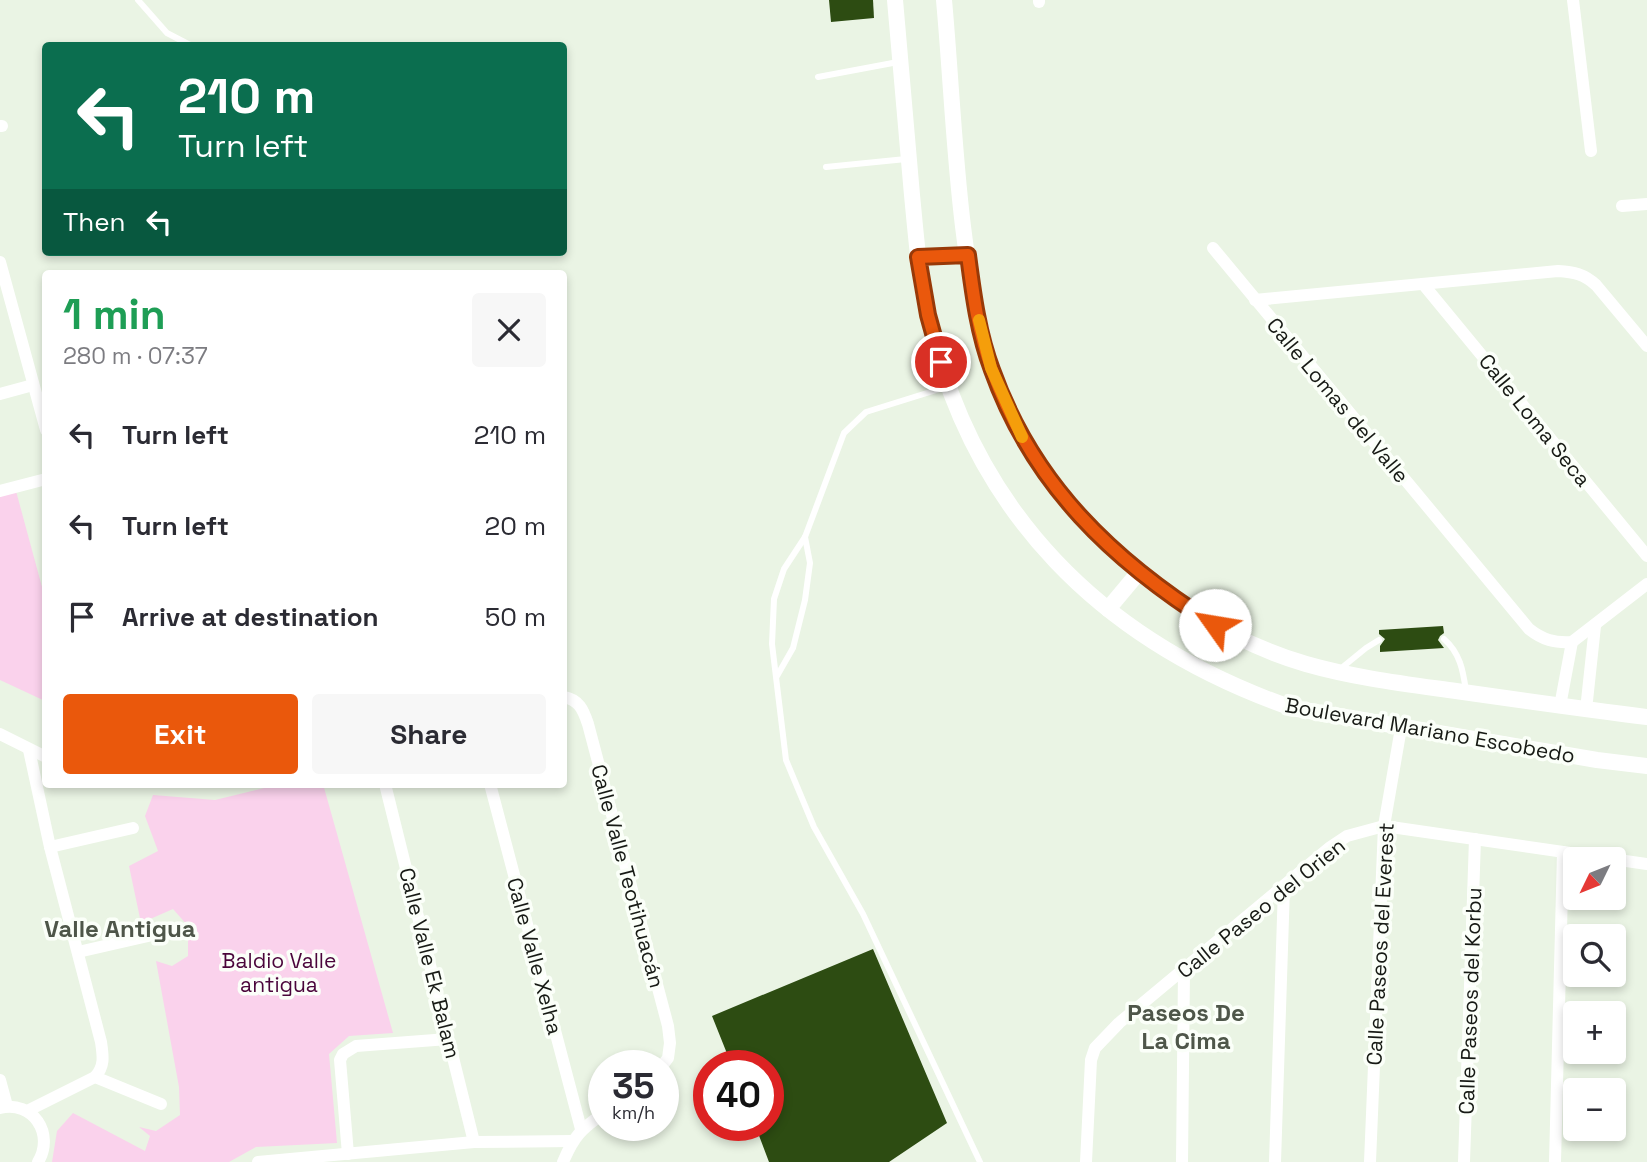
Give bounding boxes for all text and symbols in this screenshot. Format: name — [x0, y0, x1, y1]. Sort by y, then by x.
text: 210 m — [178, 65, 315, 127]
icon: left — [63, 70, 154, 161]
text: Turn left — [178, 126, 308, 166]
icon: left — [140, 203, 178, 241]
text: Then — [63, 205, 126, 239]
text: 1 min — [63, 288, 166, 341]
button: close — [472, 293, 546, 367]
street label: Calle Lomas del Valle — [1261, 312, 1415, 488]
pin — [911, 332, 971, 392]
text: 280 m · 07:37 — [63, 341, 208, 371]
icon: arrive — [922, 343, 960, 381]
street label: Calle Loma Seca — [1473, 348, 1597, 492]
icon: left — [63, 416, 101, 454]
text: Turn left — [122, 418, 229, 452]
text: 210 m — [474, 418, 546, 452]
icon: left — [63, 507, 101, 545]
text: Turn left — [122, 509, 229, 543]
text: 20 m — [485, 509, 546, 543]
position arrow — [1178, 588, 1252, 662]
icon: arrive — [63, 598, 101, 636]
text: Arrive at destination — [122, 600, 379, 634]
text: 50 m — [485, 600, 546, 634]
street label: Boulevard Mariano Escobedo — [1283, 691, 1577, 769]
button: Exit — [63, 694, 298, 774]
button: Share — [312, 694, 546, 774]
street label: Calle Valle Teotihuacán — [585, 761, 671, 991]
street label: Calle Paseos del Everest — [1360, 822, 1400, 1066]
street label: Calle Paseo del Orien — [1171, 832, 1351, 984]
north arrow — [1563, 847, 1626, 910]
map controls — [1563, 847, 1626, 1141]
street label: Calle Valle Ek Balam — [393, 865, 467, 1061]
street label: Calle Valle Xelha — [501, 875, 569, 1037]
street label: Calle Paseos del Korbu — [1453, 887, 1487, 1115]
district label: Valle Antigua — [44, 913, 196, 944]
button: search — [1563, 924, 1626, 987]
park label: Baldio Valle antigua — [222, 947, 336, 998]
district label: Paseos De La Cima — [1127, 997, 1245, 1056]
button: + — [1563, 1001, 1626, 1064]
speed limit sign: 40 — [693, 1050, 784, 1141]
text: 35 — [612, 1064, 655, 1108]
button: − — [1563, 1078, 1626, 1141]
text: km/h — [612, 1101, 655, 1124]

